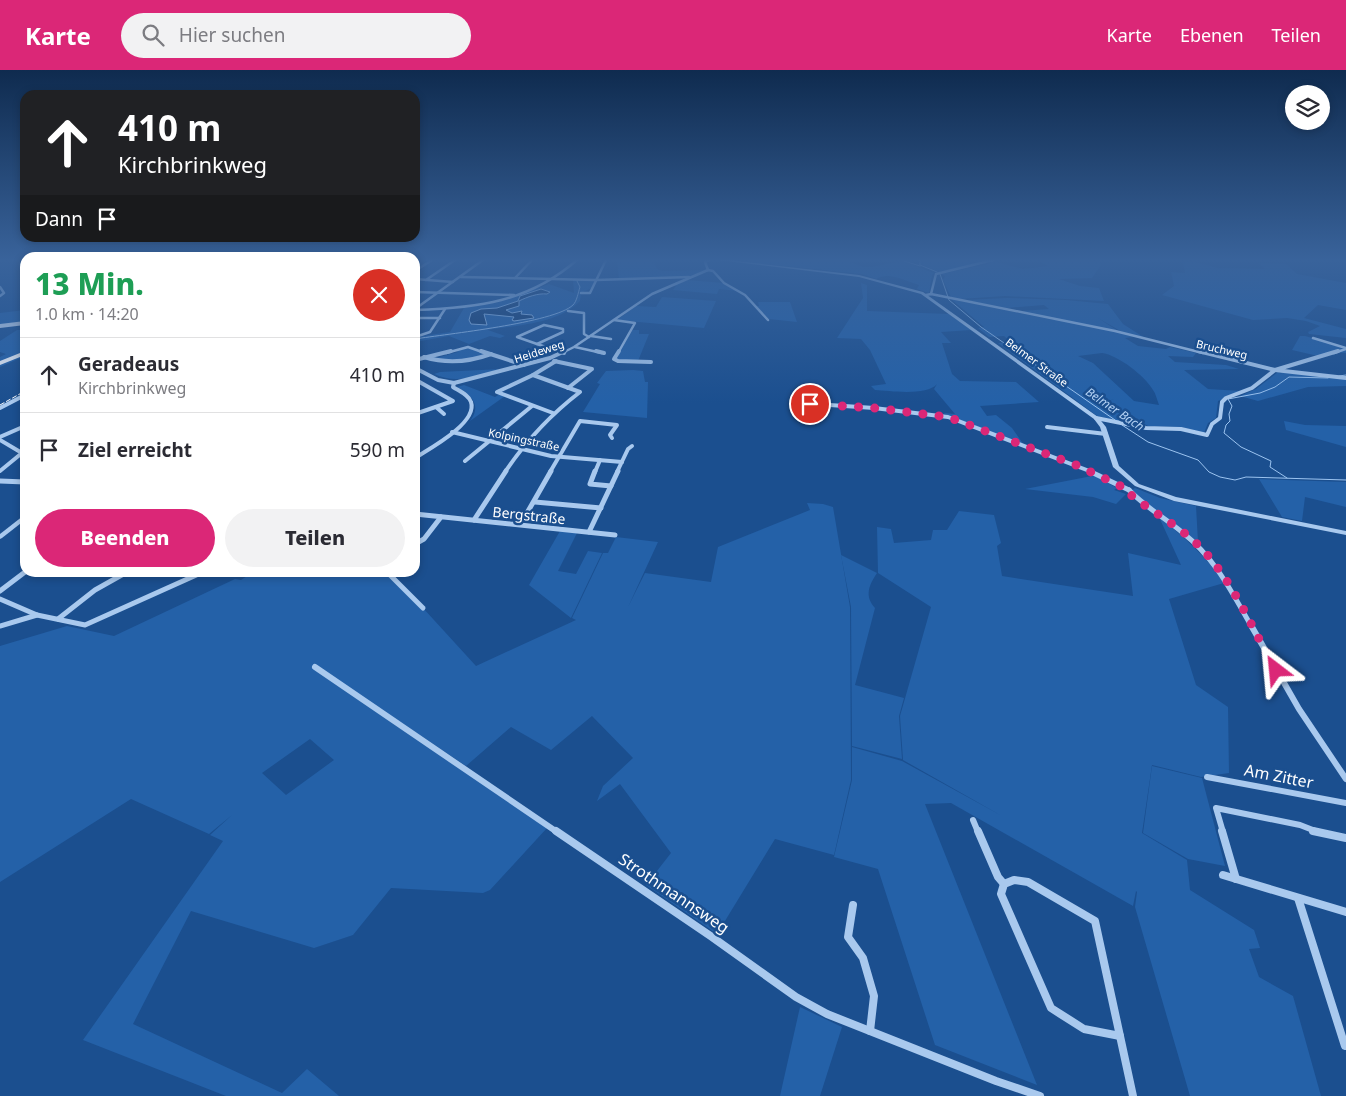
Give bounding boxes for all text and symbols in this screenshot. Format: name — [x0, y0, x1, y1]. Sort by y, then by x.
search box — [121, 13, 471, 58]
text: Karte — [25, 19, 91, 52]
icon: search — [139, 21, 167, 49]
text: Hier suchen — [179, 22, 285, 48]
text: Karte — [1107, 23, 1152, 47]
text: Ebenen — [1180, 23, 1244, 47]
text: Teilen — [1272, 23, 1321, 47]
map controls — [1285, 85, 1330, 130]
button: layers — [1285, 85, 1330, 130]
text: 410 m — [118, 104, 221, 151]
icon: ahead — [35, 110, 100, 175]
text: Kirchbrinkweg — [118, 149, 267, 179]
icon: arrive — [93, 205, 121, 233]
text: Dann — [35, 206, 83, 232]
text: 13 Min. — [35, 263, 144, 304]
button: close — [353, 269, 405, 321]
text: 1.0 km · 14:20 — [35, 303, 139, 325]
street label: Belmer Straße — [1003, 334, 1071, 390]
street label: Heideweg — [512, 336, 566, 366]
street label: Bruchweg — [1195, 336, 1249, 362]
text: Geradeaus — [78, 351, 179, 377]
icon: ahead — [35, 361, 63, 389]
text: 410 m — [350, 362, 405, 388]
text: Kirchbrinkweg — [78, 377, 186, 399]
pin — [789, 383, 831, 425]
water label: Belmer Bach — [1082, 383, 1148, 435]
icon: arrive — [796, 390, 824, 418]
street label: Kolpingstraße — [487, 424, 561, 454]
icon: arrive — [35, 436, 63, 464]
text: Ziel erreicht — [78, 437, 192, 463]
text: 590 m — [350, 437, 405, 463]
street label: Bergstraße — [492, 502, 566, 528]
button: Beenden — [35, 509, 215, 567]
button: Teilen — [225, 509, 405, 567]
position arrow — [1249, 643, 1301, 695]
street label: Am Zitter — [1243, 759, 1316, 794]
street label: Strothmannsweg — [614, 848, 734, 938]

